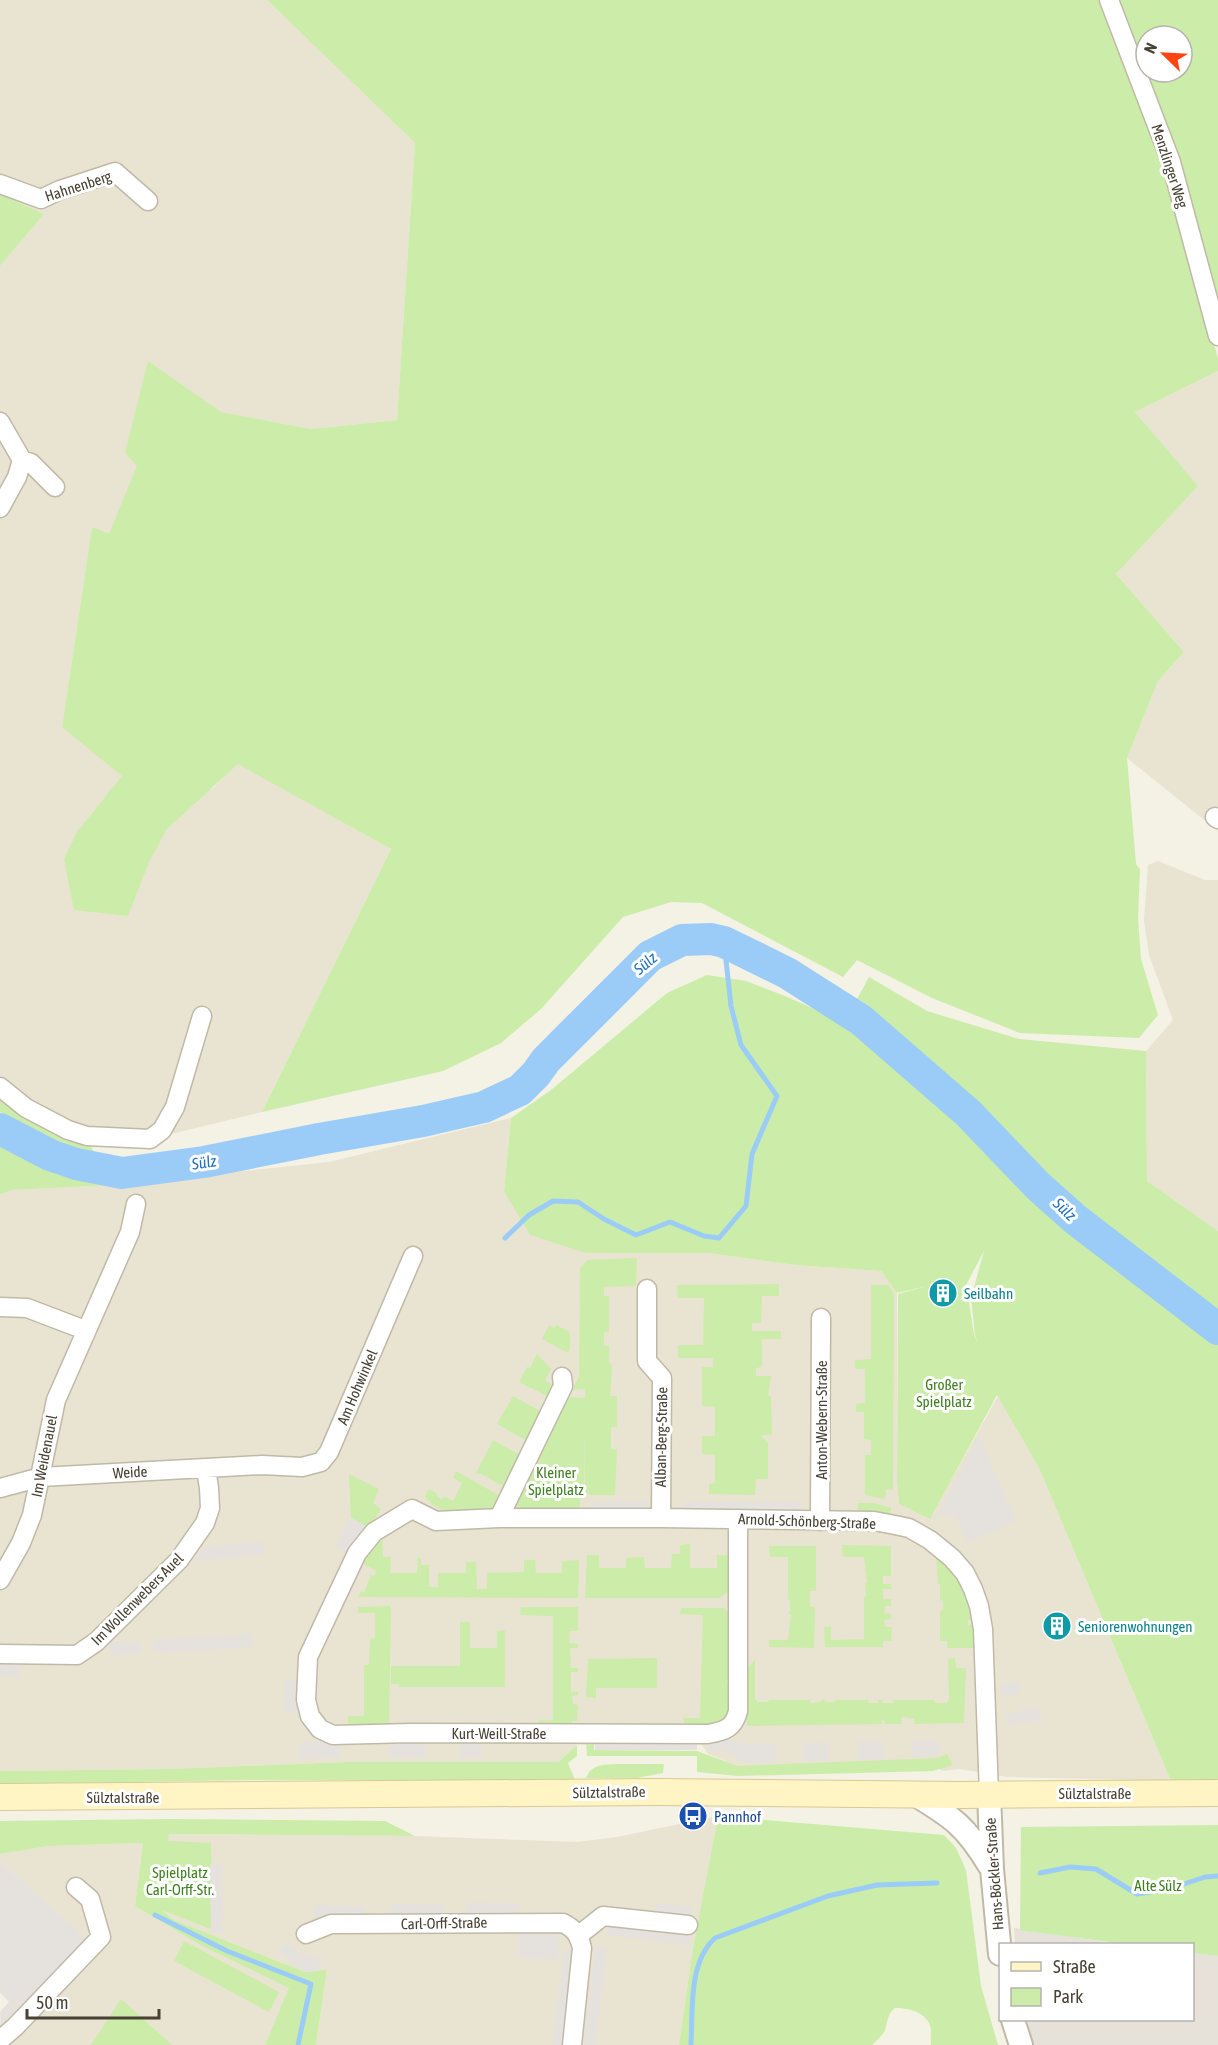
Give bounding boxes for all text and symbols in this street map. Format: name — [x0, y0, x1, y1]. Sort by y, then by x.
north arrow — [1134, 24, 1194, 84]
text: N — [1140, 40, 1160, 56]
street label: Menzlinger Weg — [1148, 122, 1192, 211]
street label: Hahnenberg — [43, 167, 114, 205]
water label: Sülz — [629, 948, 660, 978]
water label: Sülz — [190, 1151, 218, 1173]
water label: Sülz — [1049, 1193, 1080, 1224]
building icon: Seilbahn — [927, 1277, 959, 1309]
place label: Seilbahn — [964, 1285, 1013, 1302]
street label: Am Hohwinkel — [334, 1347, 380, 1427]
street label: Anton-Webern-Straße — [813, 1360, 830, 1480]
park label: Großer Spielplatz — [916, 1376, 972, 1410]
street label: Alban-Berg-Straße — [652, 1387, 670, 1487]
street label: Im Weidenauel — [28, 1413, 60, 1499]
street label: Weide — [112, 1463, 148, 1481]
park label: Kleiner Spielplatz — [528, 1464, 584, 1498]
street label: Arnold-Schönberg-Straße — [738, 1510, 876, 1532]
street label: Im Wollenwebers Auel — [88, 1550, 186, 1648]
building icon: Seniorenwohnungen — [1041, 1610, 1073, 1642]
place label: Seniorenwohnungen — [1078, 1618, 1193, 1635]
street label: Kurt-Weill-Straße — [452, 1725, 547, 1742]
street label: Sülztalstraße — [572, 1783, 646, 1801]
street label: Sülztalstraße — [1059, 1785, 1132, 1802]
street label: Sülztalstraße — [87, 1789, 160, 1806]
bus stop icon: Pannhof — [677, 1800, 709, 1832]
place label: Pannhof — [714, 1808, 761, 1825]
street label: Hans-Böckler-Straße — [982, 1817, 1006, 1931]
park label: Spielplatz Carl-Orff-Str. — [146, 1864, 214, 1898]
park label: Alte Sülz — [1134, 1877, 1182, 1894]
street label: Carl-Orff-Straße — [401, 1914, 488, 1932]
legend — [999, 1943, 1194, 2021]
text: Straße — [1053, 1956, 1096, 1977]
scale bar — [27, 1982, 159, 2020]
text: Park — [1053, 1986, 1083, 2007]
text: 50 m — [36, 1992, 68, 2013]

